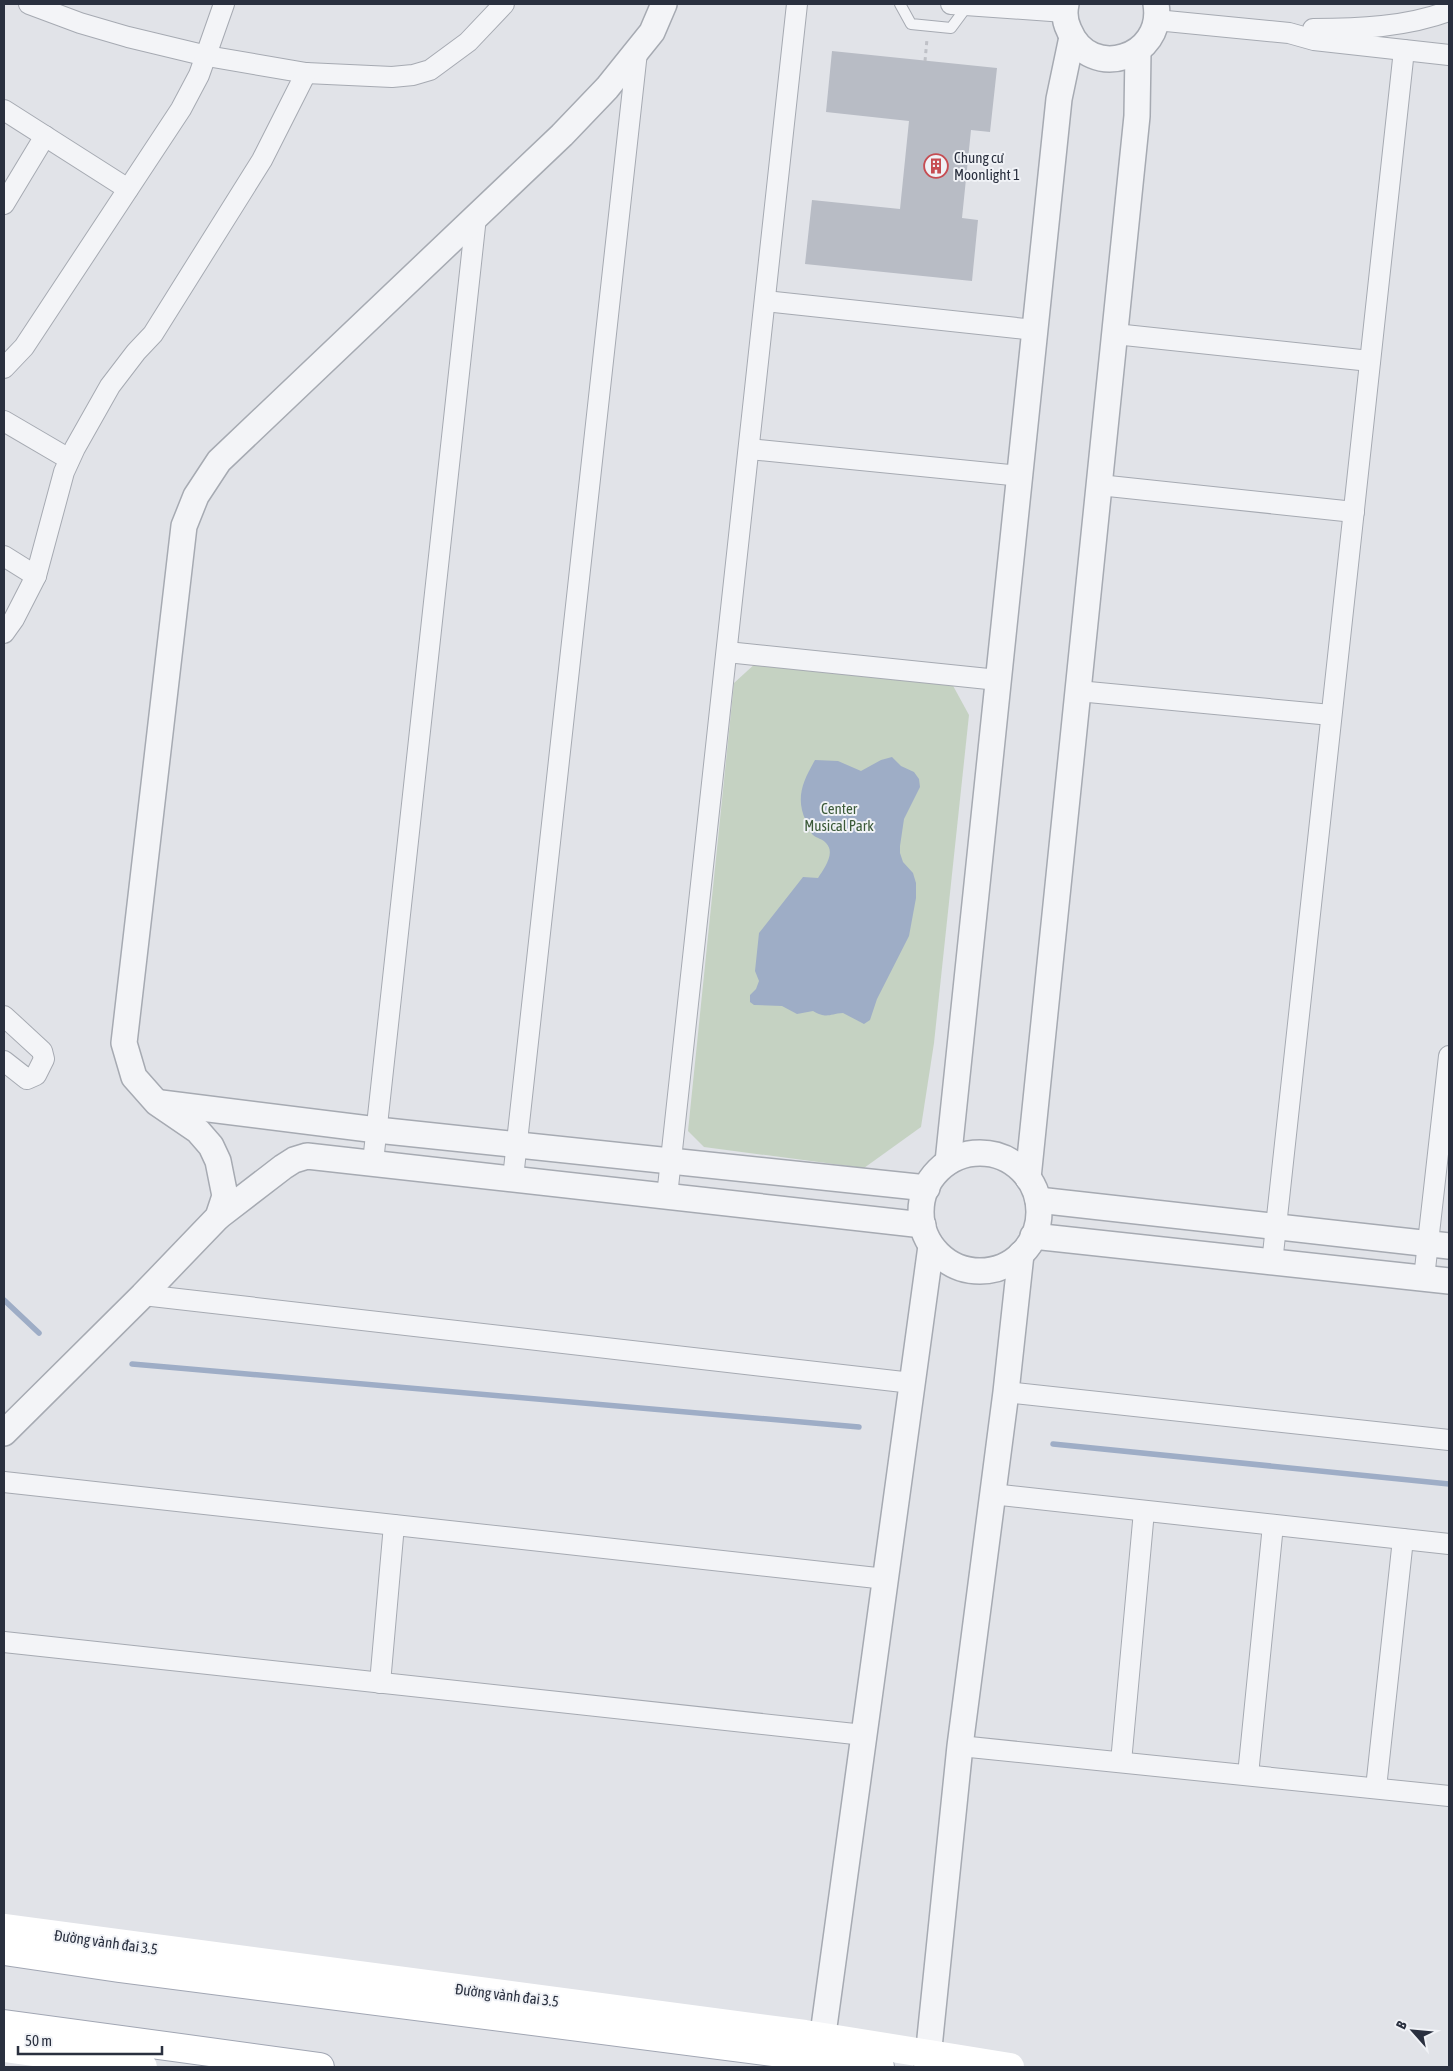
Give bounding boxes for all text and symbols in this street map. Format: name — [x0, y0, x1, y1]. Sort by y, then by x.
place label: Chung cư Moonlight 1 — [954, 149, 1020, 183]
building icon: Chung cư Moonlight 1 — [923, 153, 949, 179]
park label: Center Musical Park — [804, 800, 874, 834]
street label: Đường vành đai 3.5 — [53, 1926, 159, 1958]
street label: Đường vành đai 3.5 — [454, 1980, 560, 2010]
north arrow — [1388, 2006, 1438, 2056]
text: B — [1393, 2018, 1410, 2032]
scale bar — [18, 2024, 161, 2056]
text: 50 m — [25, 2032, 52, 2049]

